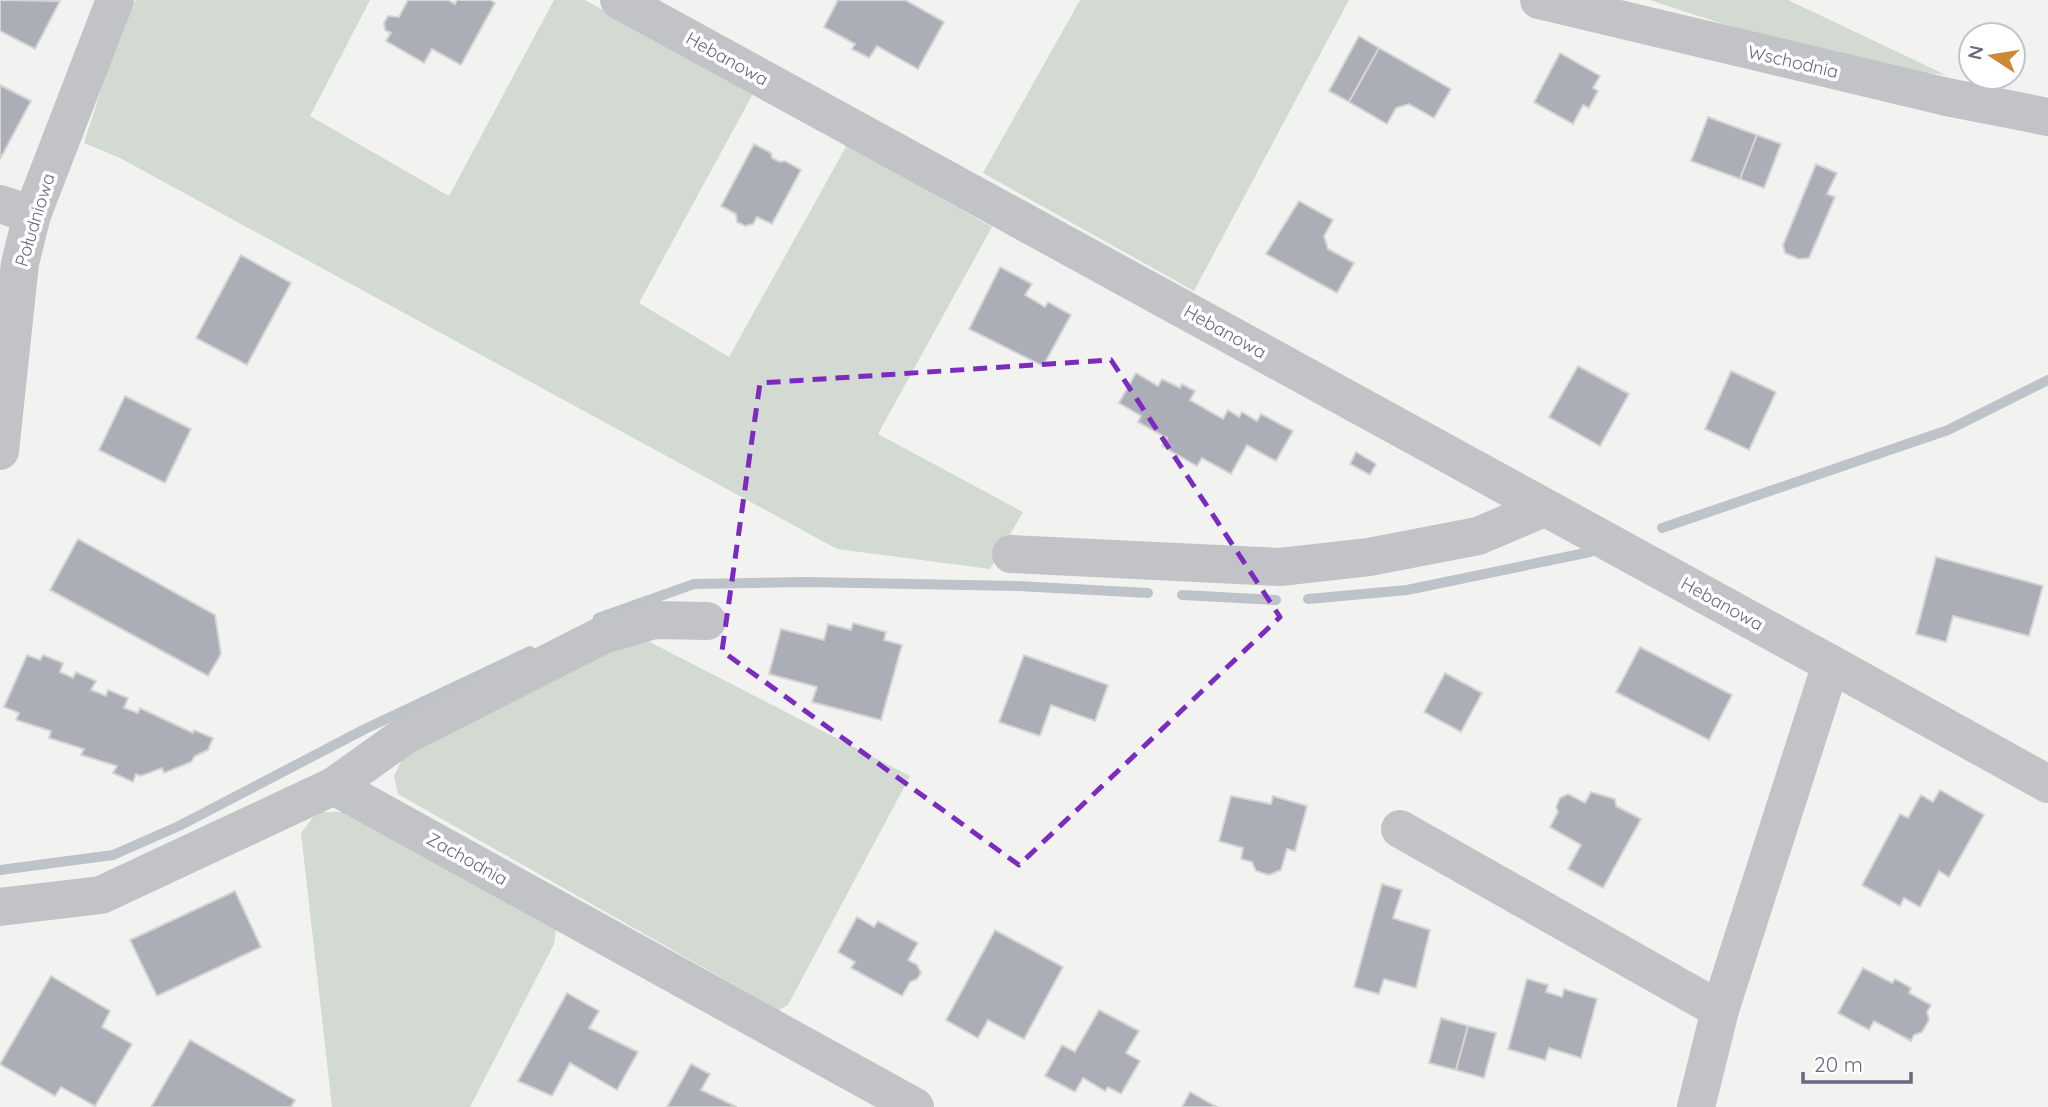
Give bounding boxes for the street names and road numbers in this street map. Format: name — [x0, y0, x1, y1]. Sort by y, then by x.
street label: Hebanowa — [682, 27, 773, 91]
street label: Wschodnia — [1746, 40, 1841, 83]
street label: Południowa — [9, 170, 60, 269]
street label: Hebanowa — [1180, 300, 1271, 364]
street label: Hebanowa — [1677, 572, 1768, 636]
street label: Zachodnia — [423, 827, 512, 890]

